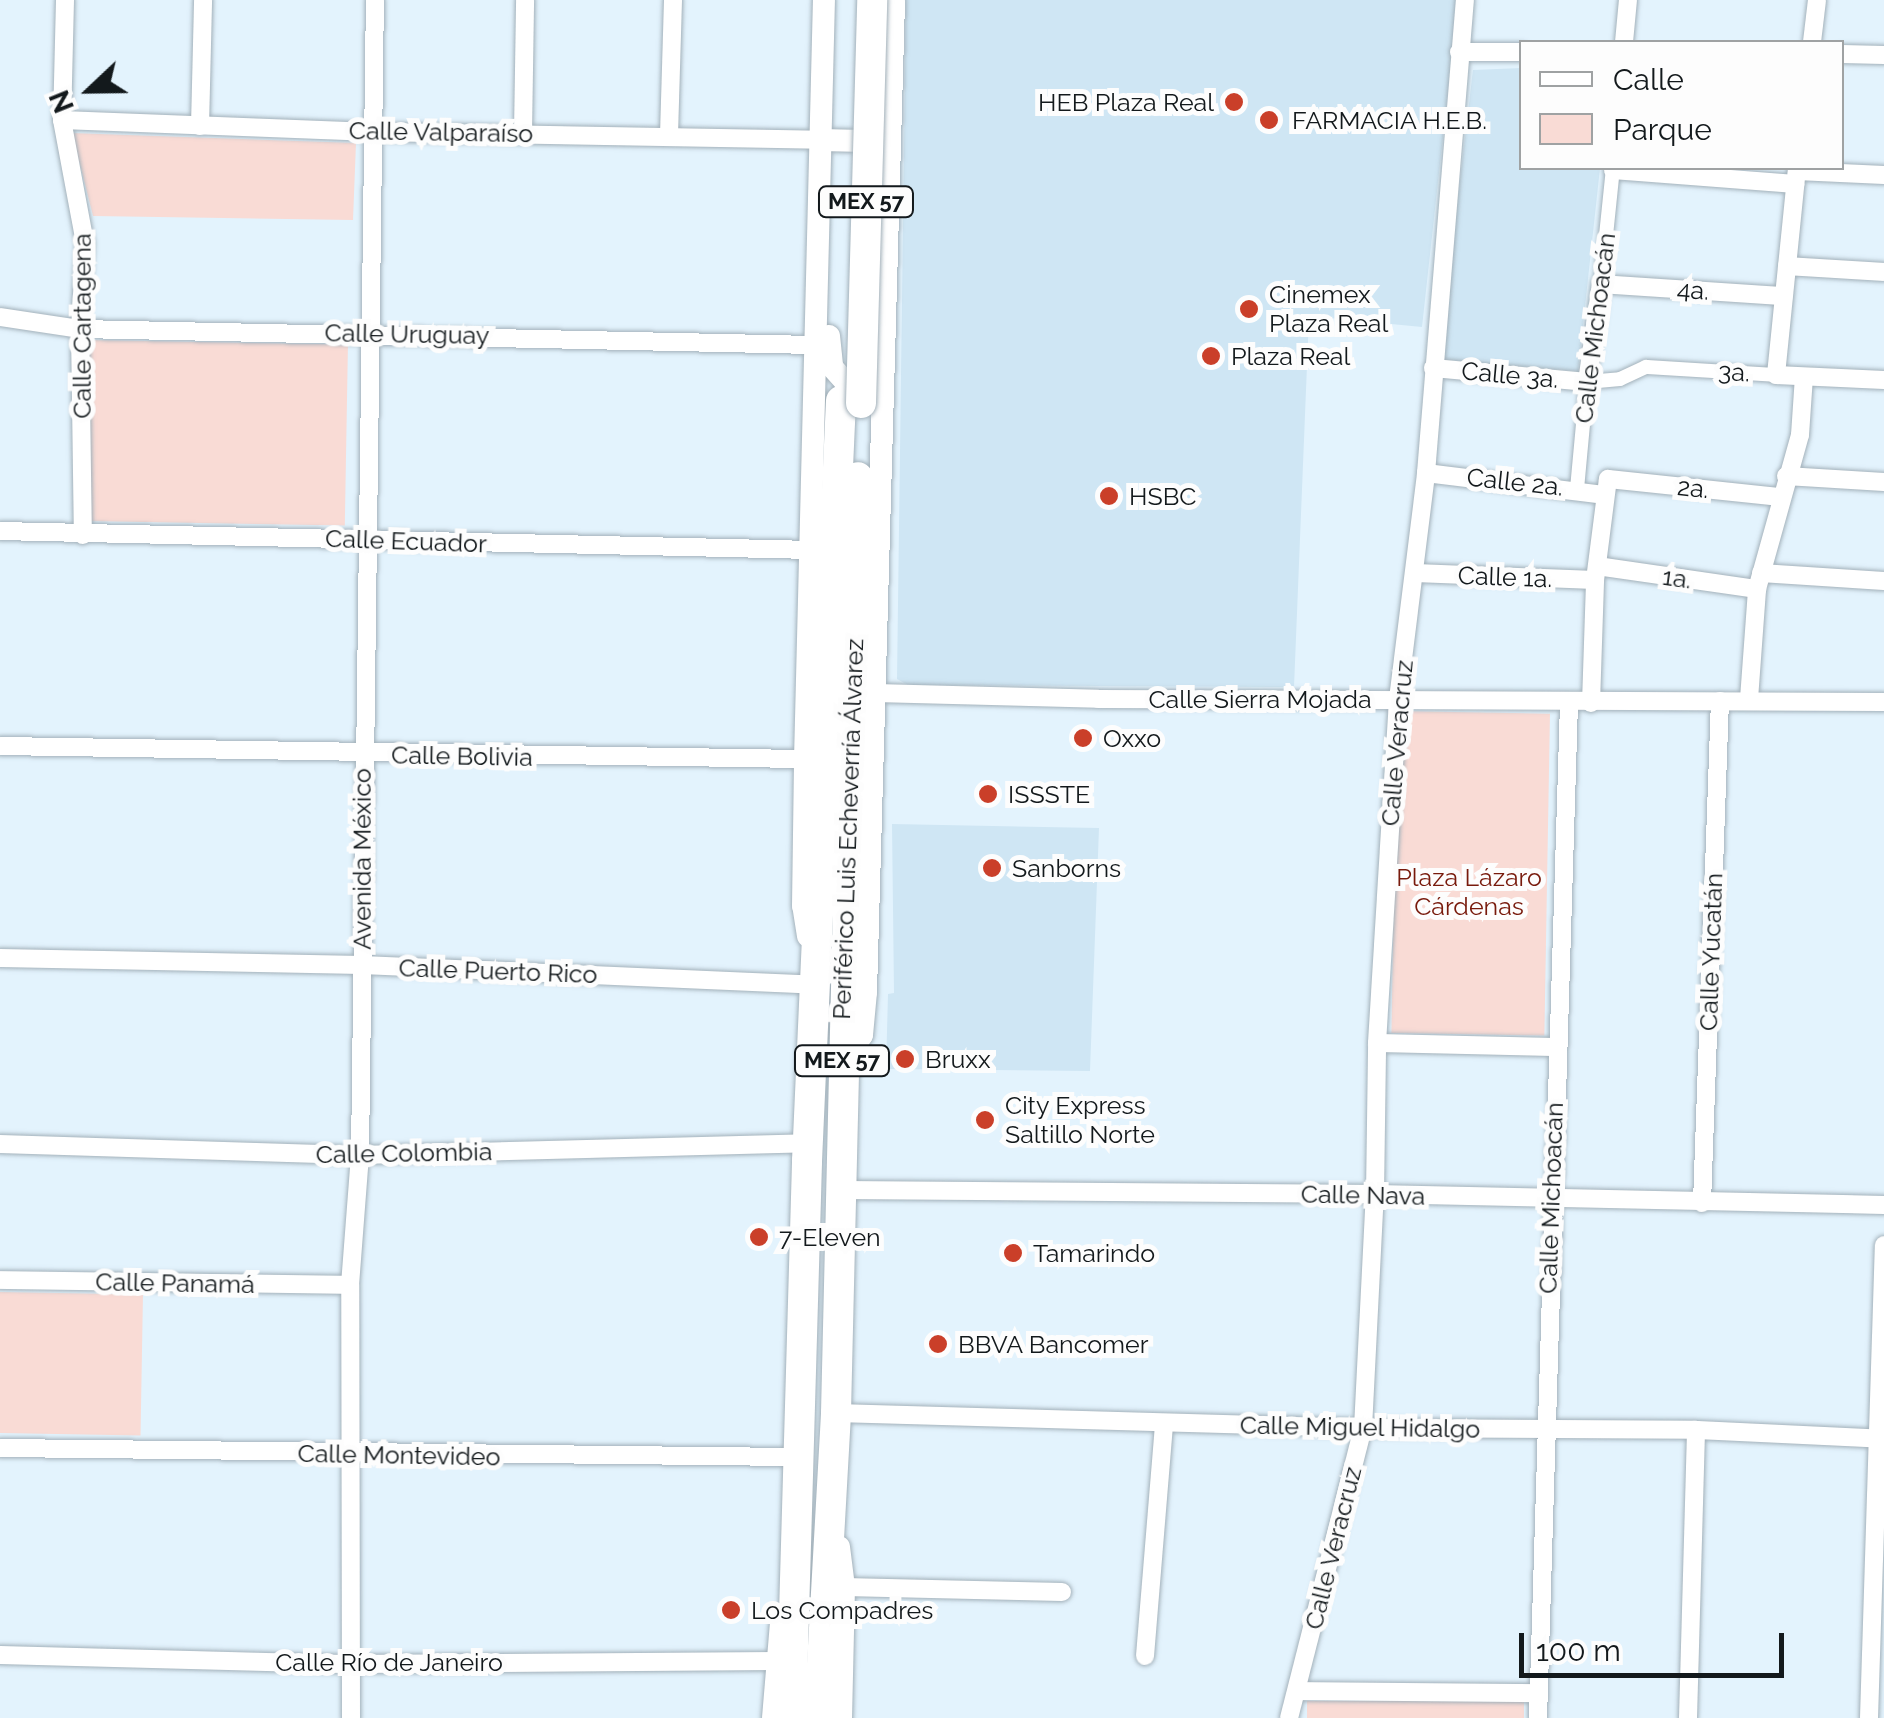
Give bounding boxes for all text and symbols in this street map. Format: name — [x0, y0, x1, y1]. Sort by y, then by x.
north arrow — [40, 40, 140, 140]
legend — [1519, 40, 1844, 170]
text: Calle — [1613, 62, 1684, 97]
text: N — [42, 85, 81, 118]
place label: HEB Plaza Real — [1038, 87, 1214, 117]
marker: HEB Plaza Real — [1223, 91, 1245, 113]
place label: FARMACIA H.E.B. — [1292, 105, 1488, 135]
marker: FARMACIA H.E.B. — [1256, 107, 1282, 133]
text: Parque — [1613, 112, 1712, 147]
street label: Calle Valparaíso — [348, 115, 534, 149]
road number: MEX 57 — [816, 185, 916, 219]
street label: Calle Michoacán — [1568, 231, 1622, 425]
street label: Calle Cartagena — [67, 233, 97, 419]
street label: 4a. — [1676, 274, 1710, 306]
place label: Cinemex Plaza Real — [1269, 280, 1388, 339]
marker: Cinemex Plaza Real — [1238, 298, 1260, 320]
street label: Calle Uruguay — [324, 318, 490, 350]
place label: Plaza Real — [1231, 341, 1350, 371]
marker: Plaza Real — [1200, 345, 1222, 367]
street label: Calle 3a. — [1460, 356, 1560, 394]
street label: 3a. — [1717, 356, 1751, 388]
street label: Calle 2a. — [1465, 462, 1565, 502]
street label: 2a. — [1676, 471, 1710, 505]
place label: HSBC — [1129, 481, 1196, 511]
marker: HSBC — [1098, 485, 1120, 507]
street label: Calle Ecuador — [325, 523, 487, 559]
street label: Calle 1a. — [1457, 560, 1553, 594]
street label: 1a. — [1661, 561, 1693, 595]
street label: Periférico Luis Echeverría Álvarez — [826, 638, 870, 1020]
street label: Calle Veracruz — [1375, 658, 1419, 828]
street label: Calle Sierra Mojada — [1148, 684, 1372, 714]
place label: Oxxo — [1103, 723, 1161, 753]
marker: Oxxo — [1072, 727, 1094, 749]
street label: Calle Bolivia — [391, 740, 533, 772]
street label: Avenida México — [347, 768, 377, 950]
place label: ISSSTE — [1008, 779, 1090, 809]
marker: ISSSTE — [977, 783, 999, 805]
place label: Sanborns — [1012, 853, 1121, 883]
marker: Sanborns — [981, 857, 1003, 879]
park label: Plaza Lázaro Cárdenas — [1396, 863, 1542, 922]
street label: Calle Yucatán — [1693, 872, 1729, 1032]
street label: Calle Puerto Rico — [398, 953, 598, 989]
road number: MEX 57 — [792, 1044, 892, 1078]
place label: Bruxx — [925, 1044, 990, 1074]
marker: Bruxx — [894, 1048, 916, 1070]
place label: City Express Saltillo Norte — [1005, 1091, 1155, 1150]
street label: Calle Michoacán — [1533, 1102, 1569, 1294]
marker: City Express Saltillo Norte — [974, 1109, 996, 1131]
street label: Calle Colombia — [315, 1136, 493, 1170]
street label: Calle Nava — [1301, 1179, 1425, 1211]
place label: 7-Eleven — [779, 1222, 881, 1252]
marker: 7-Eleven — [748, 1226, 770, 1248]
place label: Tamarindo — [1033, 1238, 1155, 1268]
marker: Tamarindo — [1002, 1242, 1024, 1264]
street label: Calle Panamá — [95, 1267, 255, 1299]
place label: BBVA Bancomer — [958, 1329, 1149, 1359]
marker: BBVA Bancomer — [927, 1333, 949, 1355]
street label: Calle Miguel Hidalgo — [1239, 1410, 1481, 1444]
street label: Calle Montevideo — [297, 1438, 501, 1472]
street label: Calle Veracruz — [1298, 1463, 1368, 1633]
place label: Los Compadres — [751, 1595, 933, 1625]
marker: Los Compadres — [720, 1599, 742, 1621]
scale bar — [1524, 1613, 1789, 1675]
text: 100 m — [1536, 1633, 1621, 1668]
street label: Calle Río de Janeiro — [275, 1647, 503, 1677]

